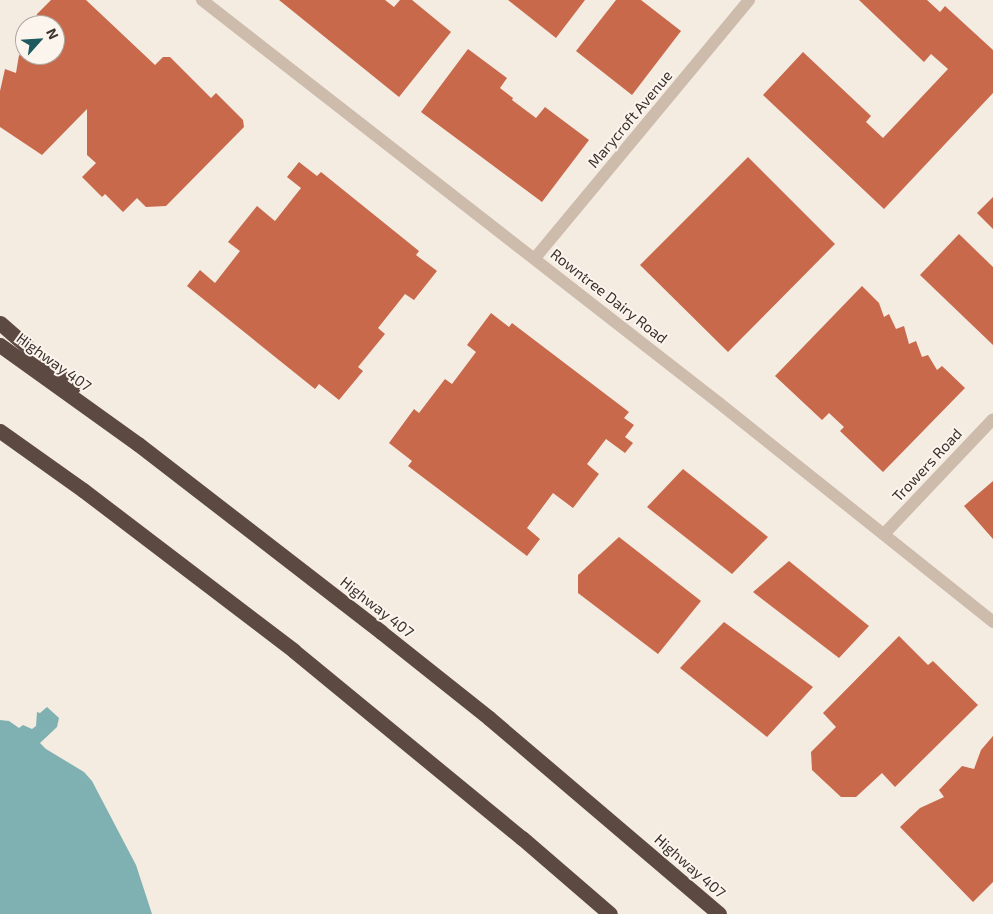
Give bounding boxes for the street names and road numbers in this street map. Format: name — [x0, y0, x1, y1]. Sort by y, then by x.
street label: Marycroft Avenue — [584, 67, 676, 171]
street label: Rowntree Dairy Road — [547, 245, 671, 347]
street label: Highway 407 — [13, 329, 95, 395]
street label: Trowers Road — [889, 425, 965, 505]
street label: Highway 407 — [337, 573, 417, 641]
street label: Highway 407 — [651, 830, 729, 902]

